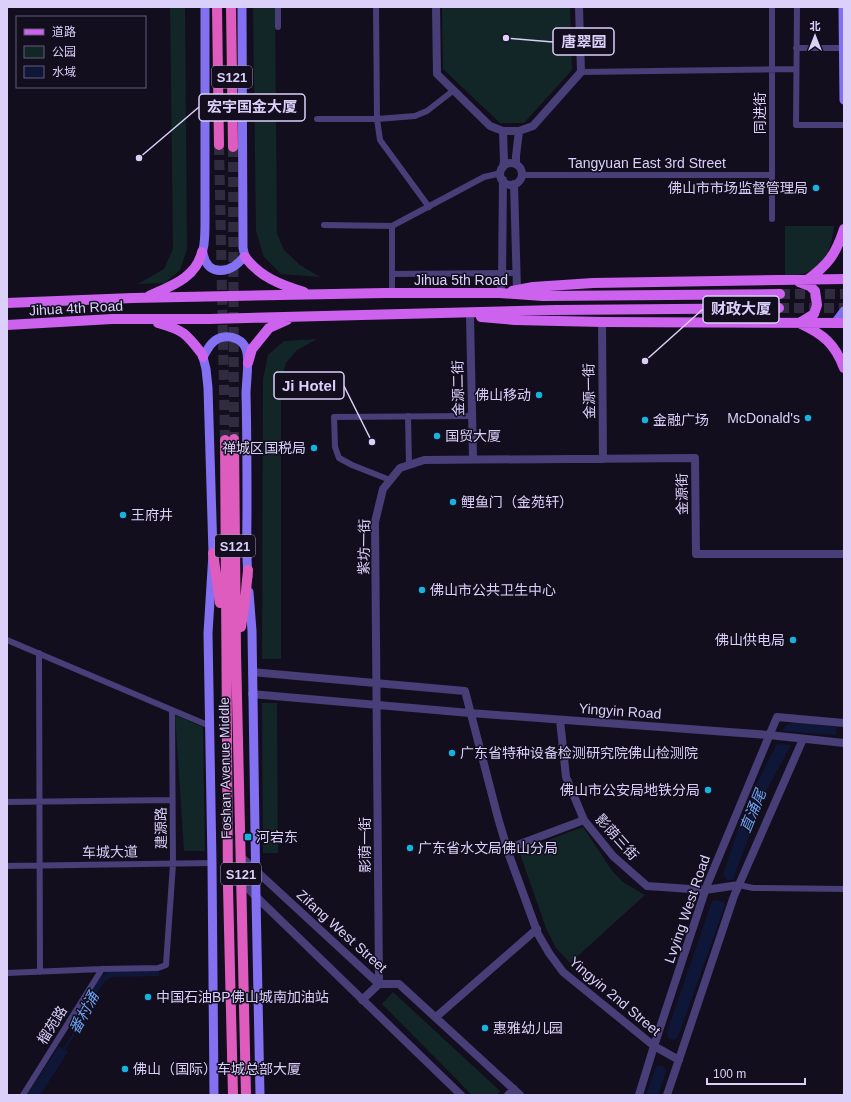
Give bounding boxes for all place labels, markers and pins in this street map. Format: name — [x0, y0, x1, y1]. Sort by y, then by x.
callout: 唐翠园 — [553, 28, 614, 55]
callout: 宏宇国金大厦 — [199, 94, 305, 121]
place label: 佛山市市场监督管理局 — [668, 180, 808, 196]
marker: 佛山市市场监督管理局 — [811, 183, 821, 193]
callout: 财政大厦 — [703, 296, 779, 323]
callout: Ji Hotel — [274, 372, 344, 399]
place label: 佛山移动 — [475, 387, 531, 403]
marker: 佛山移动 — [534, 390, 544, 400]
place label: McDonald's — [727, 410, 800, 426]
place label: 金融广场 — [653, 412, 709, 428]
marker: McDonald's — [803, 413, 813, 423]
marker: 金融广场 — [640, 415, 650, 425]
place label: 国贸大厦 — [445, 428, 501, 444]
marker: 国贸大厦 — [432, 431, 442, 441]
place label: 禅城区国税局 — [222, 440, 306, 456]
marker: 禅城区国税局 — [309, 443, 319, 453]
place label: 鲤鱼门（金苑轩） — [461, 494, 573, 510]
marker: 鲤鱼门（金苑轩） — [448, 497, 458, 507]
place label: 王府井 — [131, 507, 173, 523]
marker: 王府井 — [118, 510, 128, 520]
place label: 佛山市公共卫生中心 — [430, 582, 556, 598]
marker: 佛山市公共卫生中心 — [417, 585, 427, 595]
place label: 佛山供电局 — [715, 632, 785, 648]
marker: 佛山供电局 — [788, 635, 798, 645]
place label: 广东省特种设备检测研究院佛山检测院 — [460, 745, 698, 761]
marker: 广东省特种设备检测研究院佛山检测院 — [447, 748, 457, 758]
place label: 佛山市公安局地铁分局 — [560, 782, 700, 798]
marker: 佛山市公安局地铁分局 — [703, 785, 713, 795]
place label: 河宕东 — [256, 829, 298, 845]
marker: 河宕东 — [243, 832, 253, 842]
place label: 广东省水文局佛山分局 — [418, 840, 558, 856]
marker: 广东省水文局佛山分局 — [405, 843, 415, 853]
place label: 中国石油BP佛山城南加油站 — [156, 989, 329, 1005]
marker: 中国石油BP佛山城南加油站 — [143, 992, 153, 1002]
place label: 惠雅幼儿园 — [493, 1020, 563, 1036]
marker: 惠雅幼儿园 — [480, 1023, 490, 1033]
place label: 佛山（国际）车城总部大厦 — [133, 1061, 301, 1077]
marker: 佛山（国际）车城总部大厦 — [120, 1064, 130, 1074]

